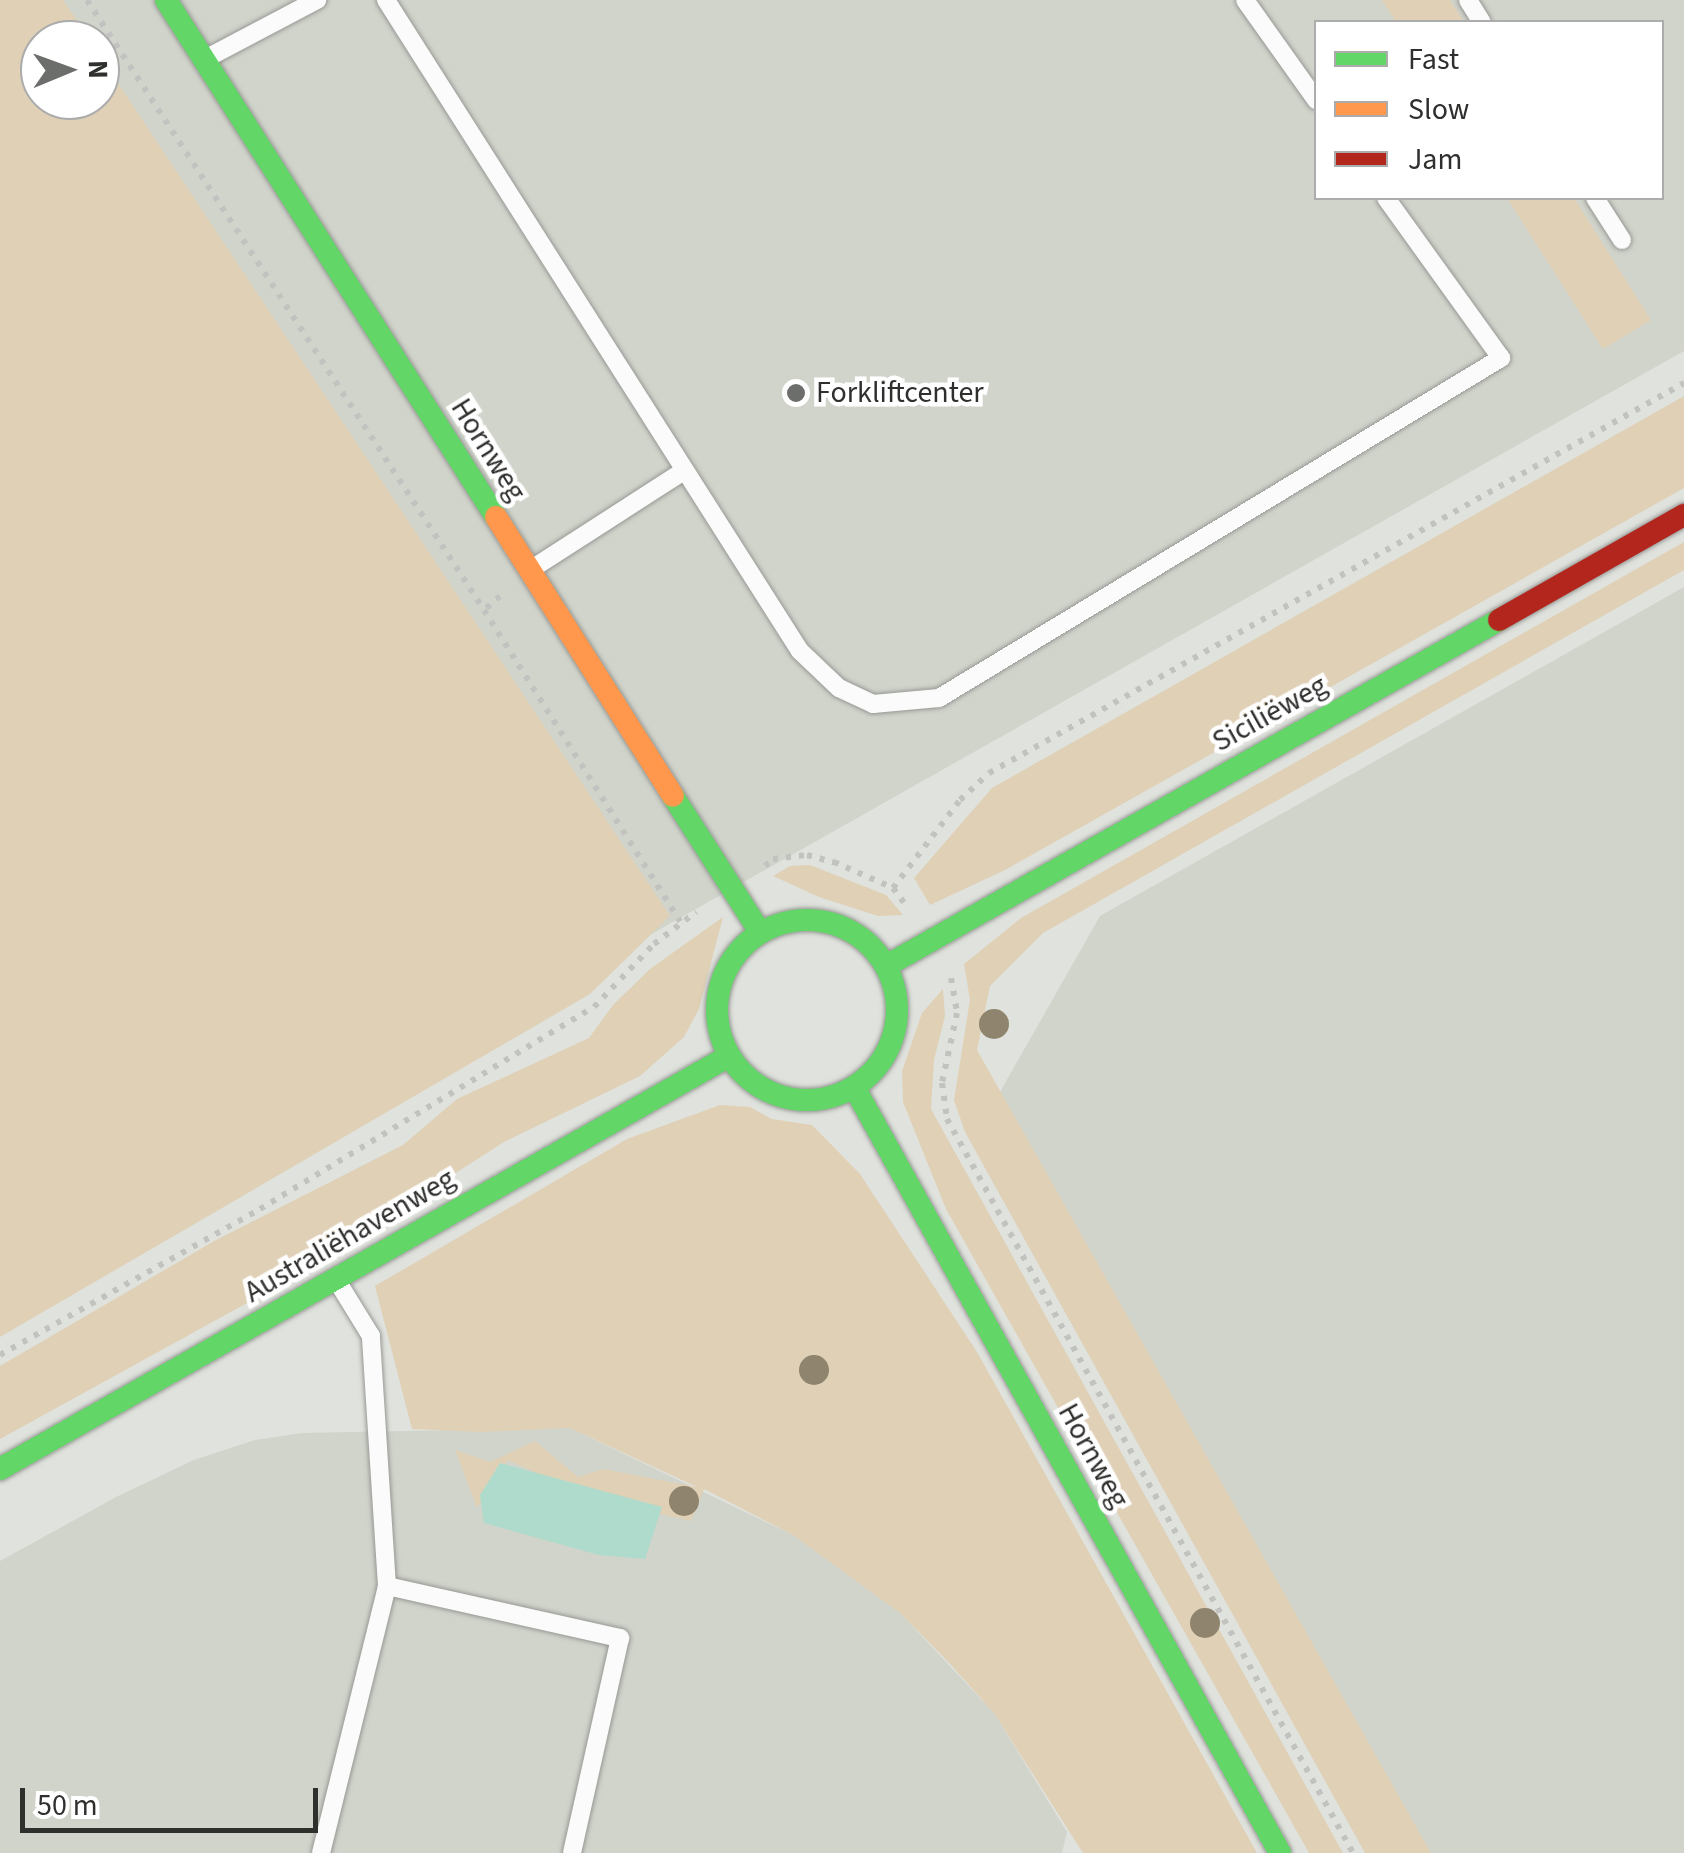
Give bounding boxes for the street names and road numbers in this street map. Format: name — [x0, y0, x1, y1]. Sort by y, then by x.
street label: Hornweg — [443, 392, 533, 508]
street label: Siciliëweg — [1206, 668, 1334, 760]
street label: Australiëhavenweg — [238, 1161, 462, 1311]
street label: Hornweg — [1050, 1398, 1136, 1514]

